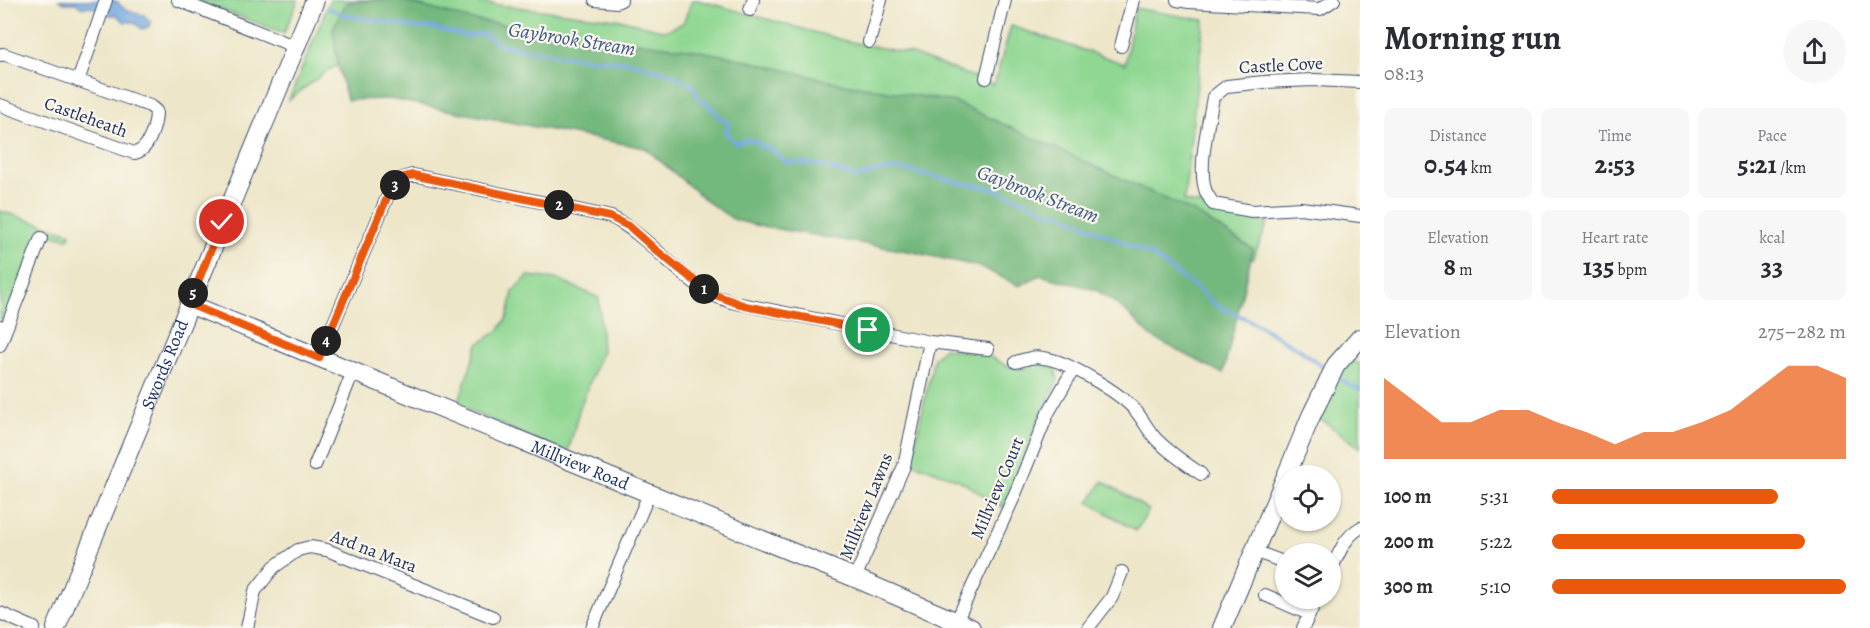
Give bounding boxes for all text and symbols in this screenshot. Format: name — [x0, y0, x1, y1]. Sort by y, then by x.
text: Morning run — [1384, 15, 1561, 60]
water label: Gaybrook Stream — [506, 16, 638, 62]
button: share — [1783, 20, 1846, 83]
street label: Castle Cove — [1238, 51, 1324, 79]
text: 08:13 — [1384, 60, 1424, 87]
street label: Castleheath — [41, 91, 131, 143]
text: Distance — [1429, 125, 1487, 147]
text: Time — [1598, 125, 1632, 147]
text: Pace — [1757, 125, 1787, 147]
text: 0.54 — [1424, 147, 1468, 182]
text: 2:53 — [1594, 147, 1636, 182]
text: 5:21 — [1738, 147, 1777, 182]
text: km — [1468, 157, 1492, 179]
text: /km — [1777, 157, 1806, 179]
water label: Gaybrook Stream — [973, 158, 1103, 230]
pin: 3 — [380, 170, 410, 200]
text: 3 — [392, 174, 398, 196]
pin: 2 — [544, 190, 574, 220]
text: 2 — [555, 194, 563, 216]
pin — [196, 196, 247, 247]
icon: check — [205, 205, 238, 238]
text: Elevation — [1427, 227, 1489, 249]
text: Heart rate — [1582, 227, 1648, 249]
text: kcal — [1759, 227, 1785, 249]
text: 8 — [1444, 249, 1456, 284]
text: 135 — [1583, 249, 1614, 284]
text: 33 — [1761, 249, 1783, 284]
text: m — [1456, 259, 1472, 281]
text: bpm — [1614, 259, 1647, 281]
pin: 1 — [689, 274, 719, 304]
pin: 5 — [178, 278, 208, 308]
text: 1 — [701, 278, 707, 300]
text: 5 — [190, 282, 196, 304]
pin — [842, 304, 893, 355]
icon: arrive — [851, 313, 884, 346]
street label: Swords Road — [135, 316, 194, 413]
text: Elevation — [1384, 318, 1461, 345]
text: 275–282 m — [1758, 318, 1846, 345]
pin: 4 — [311, 326, 341, 356]
text: 4 — [322, 330, 330, 352]
street label: Millview Court — [965, 433, 1029, 543]
street label: Millview Road — [528, 434, 633, 496]
street label: Millview Lawns — [834, 449, 898, 563]
map controls — [1275, 465, 1341, 609]
button: locate — [1275, 465, 1341, 531]
text: 100 m — [1384, 483, 1432, 510]
text: 5:31 — [1480, 483, 1509, 510]
street label: Ard na Mara — [327, 523, 421, 579]
text: 200 m — [1384, 528, 1434, 555]
text: 5:22 — [1480, 528, 1512, 555]
button: layers — [1275, 543, 1341, 609]
text: 300 m — [1384, 573, 1433, 600]
text: 5:10 — [1480, 573, 1511, 600]

